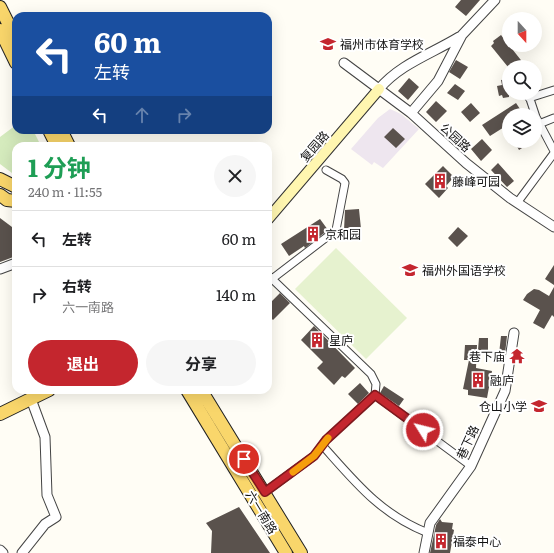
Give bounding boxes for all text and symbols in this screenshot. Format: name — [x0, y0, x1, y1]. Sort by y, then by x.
north arrow — [502, 12, 542, 52]
map controls — [502, 12, 542, 148]
text: 60 m — [94, 20, 161, 62]
icon: left — [28, 28, 80, 80]
school or university icon: 福州市体育学校 — [319, 35, 337, 53]
place label: 福州市体育学校 — [340, 35, 424, 53]
text: 左转 — [94, 58, 130, 85]
button: search — [502, 60, 542, 100]
icon: left — [89, 104, 111, 126]
icon: ahead — [131, 104, 153, 126]
icon: right — [173, 104, 195, 126]
button: layers — [502, 108, 542, 148]
street label: 公园路 — [437, 118, 475, 156]
street label: 复园路 — [295, 127, 333, 165]
text: 1 分钟 — [28, 149, 91, 184]
button: close — [214, 155, 256, 197]
building icon: 藤峰可园 — [431, 172, 449, 190]
place label: 藤峰可园 — [452, 172, 500, 190]
text: 240 m · 11:55 — [28, 182, 102, 201]
building icon: 京和园 — [304, 225, 322, 243]
place label: 京和园 — [325, 225, 361, 243]
text: 左转 — [62, 227, 92, 250]
text: 60 m — [222, 227, 256, 250]
icon: left — [28, 228, 50, 250]
school or university icon: 福州外国语学校 — [401, 261, 419, 279]
place label: 福州外国语学校 — [422, 261, 506, 279]
text: 右转 — [62, 274, 92, 297]
text: 140 m — [216, 283, 256, 306]
icon: right — [28, 284, 50, 306]
text: 六一南路 — [62, 297, 114, 316]
building icon: 星庐 — [308, 331, 326, 349]
place label: 星庐 — [329, 331, 353, 349]
button: 退出 — [28, 340, 138, 386]
button: 分享 — [146, 340, 256, 386]
place label: 巷下庙 — [469, 347, 505, 365]
temple icon: 巷下庙 — [508, 347, 526, 365]
building icon: 融庐 — [469, 371, 487, 389]
place label: 融庐 — [490, 371, 514, 389]
place label: 仓山小学 — [479, 397, 527, 415]
school or university icon: 仓山小学 — [530, 397, 548, 415]
position arrow — [402, 409, 444, 451]
street label: 巷下路 — [451, 422, 483, 462]
pin — [227, 442, 261, 476]
icon: arrive — [233, 448, 255, 470]
street label: 六一南路 — [242, 487, 282, 537]
building icon: 福泰中心 — [432, 532, 450, 550]
place label: 福泰中心 — [453, 532, 501, 550]

